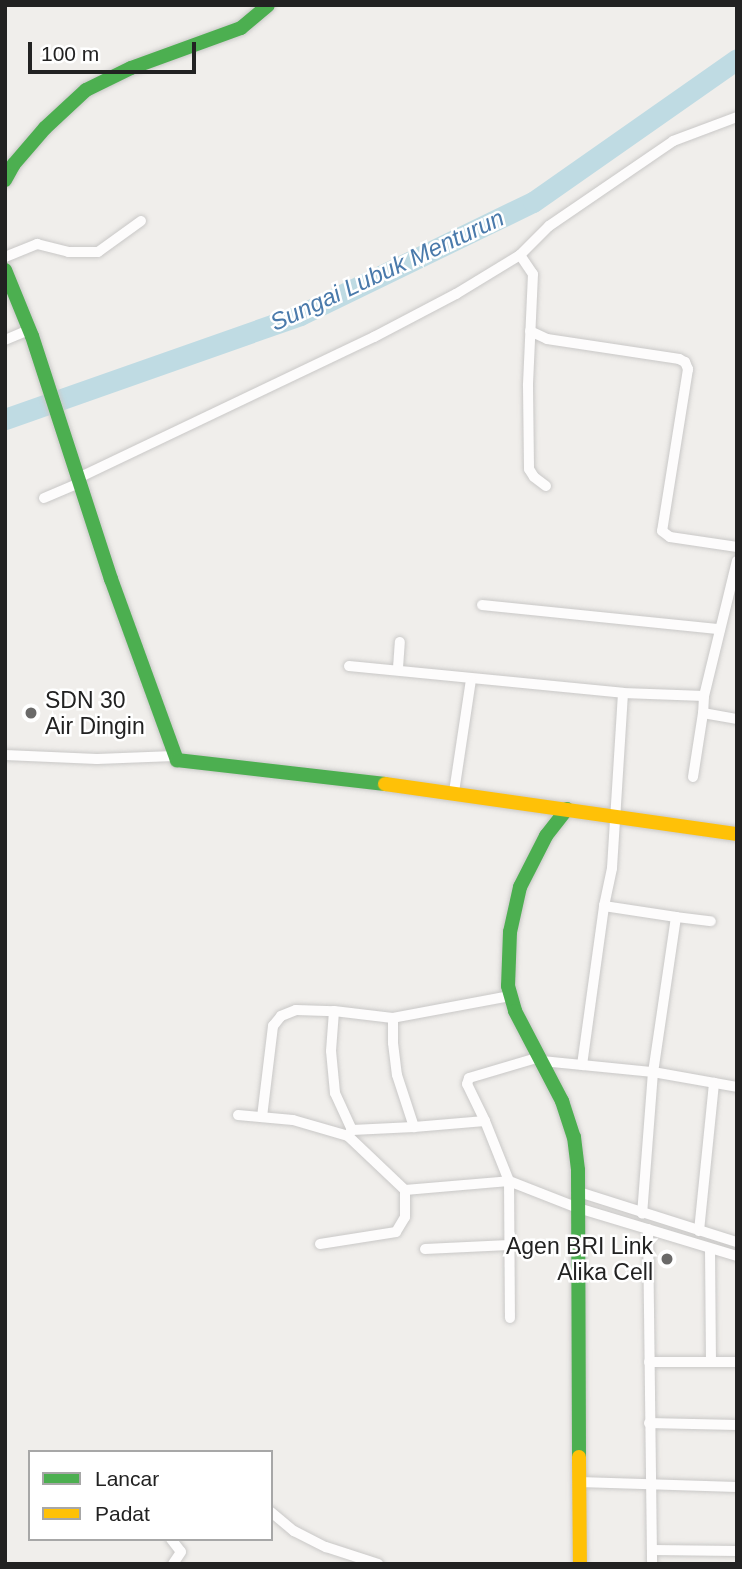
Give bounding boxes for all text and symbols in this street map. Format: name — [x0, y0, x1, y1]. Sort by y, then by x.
scale bar — [32, 28, 200, 72]
text: 100 m — [41, 42, 99, 65]
water label: Sungai Lubuk Menturun — [265, 203, 509, 337]
place label: SDN 30 Air Dingin — [45, 686, 145, 740]
marker: SDN 30 Air Dingin — [23, 705, 39, 721]
place label: Agen BRI Link Alika Cell — [506, 1232, 653, 1286]
marker: Agen BRI Link Alika Cell — [659, 1251, 675, 1267]
legend — [28, 1450, 273, 1541]
text: Lancar — [95, 1467, 159, 1490]
text: Padat — [95, 1502, 150, 1525]

